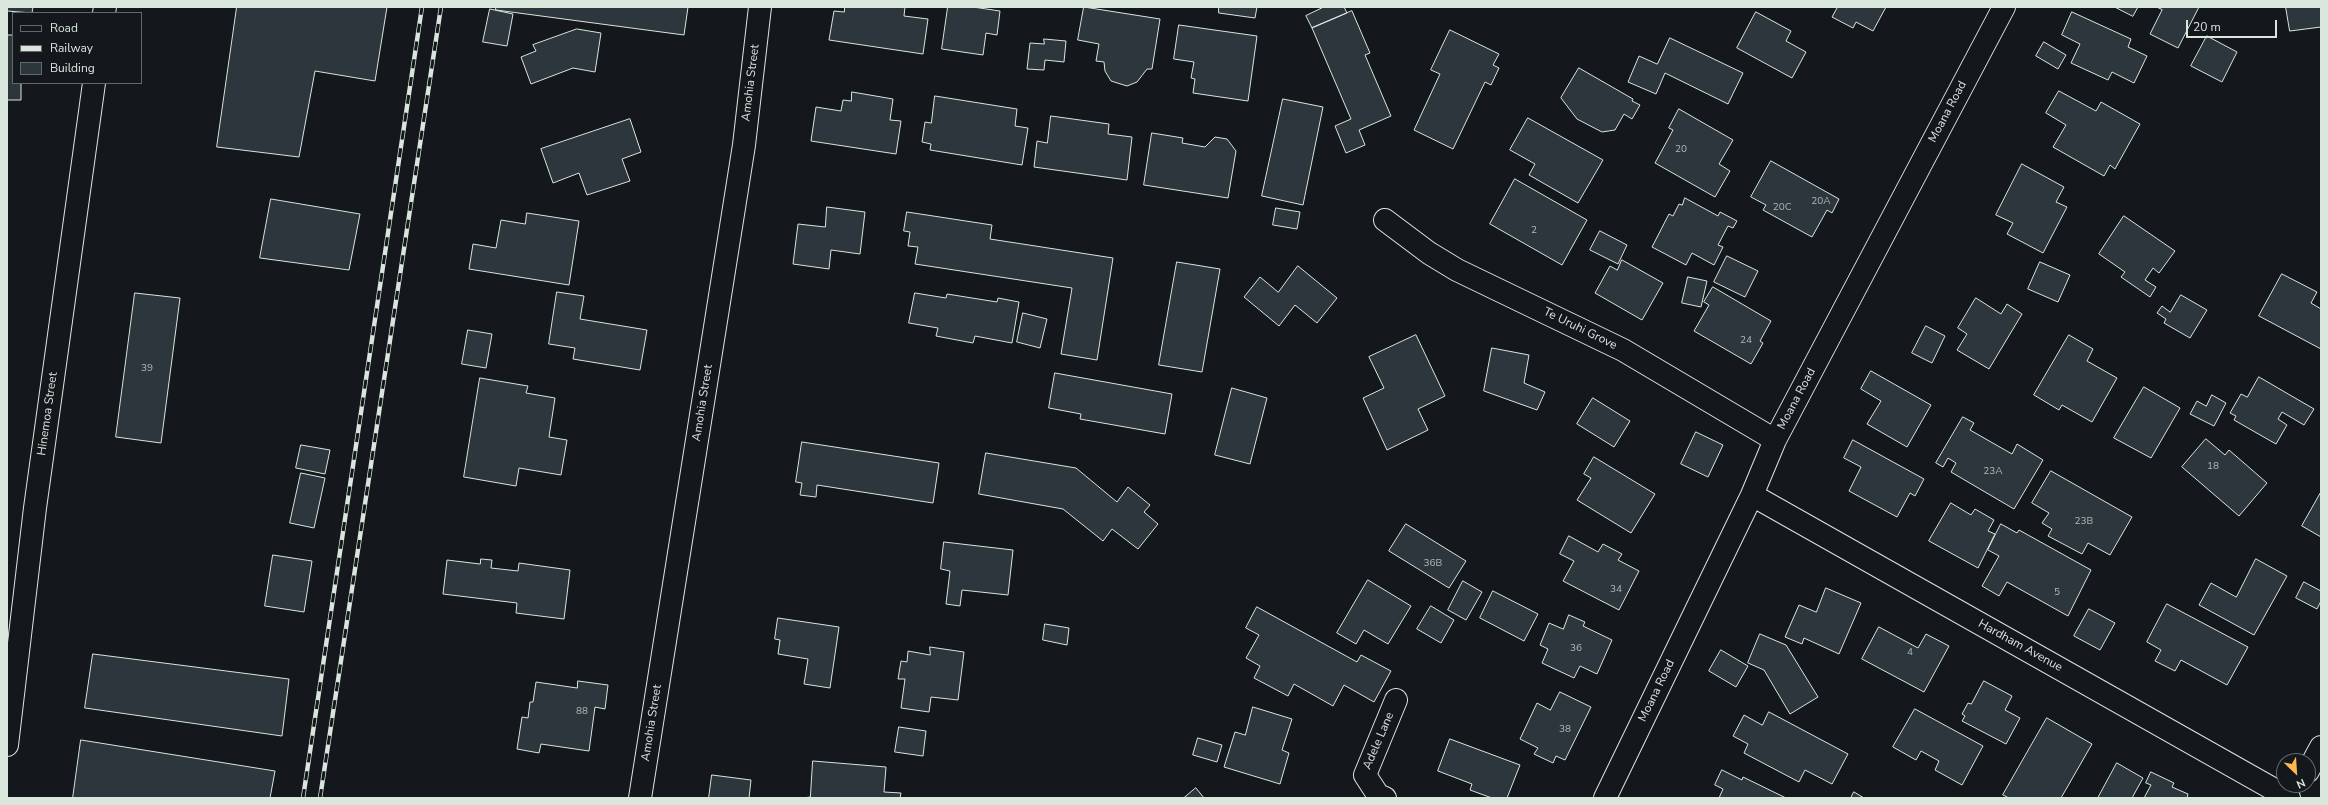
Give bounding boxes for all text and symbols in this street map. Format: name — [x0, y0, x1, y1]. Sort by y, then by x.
legend — [12, 12, 142, 84]
scale bar — [2188, 12, 2279, 38]
text: 20 m — [2193, 19, 2221, 35]
text: Road — [50, 20, 78, 36]
text: Railway — [50, 40, 93, 56]
street label: Amohia Street — [739, 44, 763, 122]
text: Building — [50, 60, 95, 76]
street label: Moana Road — [1926, 79, 1970, 145]
house number: 20 — [1675, 144, 1687, 156]
house number: 20A — [1811, 196, 1831, 208]
house number: 20C — [1773, 202, 1791, 214]
house number: 2 — [1531, 225, 1537, 237]
street label: Te Uruhi Grove — [1541, 305, 1619, 353]
house number: 24 — [1740, 335, 1752, 347]
house number: 39 — [141, 363, 153, 375]
street label: Amohia Street — [690, 364, 716, 442]
street label: Moana Road — [1775, 366, 1819, 432]
street label: Hinemoa Street — [35, 371, 61, 457]
house number: 18 — [2207, 461, 2219, 473]
house number: 23A — [1983, 466, 2003, 478]
house number: 23B — [2075, 516, 2093, 528]
house number: 36B — [1424, 558, 1442, 570]
house number: 34 — [1610, 584, 1622, 596]
house number: 5 — [2054, 587, 2060, 599]
street label: Hardham Avenue — [1975, 617, 2065, 675]
house number: 36 — [1570, 643, 1582, 655]
house number: 4 — [1907, 647, 1913, 659]
street label: Moana Road — [1636, 658, 1678, 724]
street label: Amohia Street — [639, 684, 665, 762]
house number: 88 — [576, 706, 588, 718]
street label: Adele Lane — [1360, 710, 1398, 772]
house number: 38 — [1559, 724, 1571, 736]
north arrow — [2276, 753, 2316, 793]
text: N — [2294, 775, 2308, 792]

